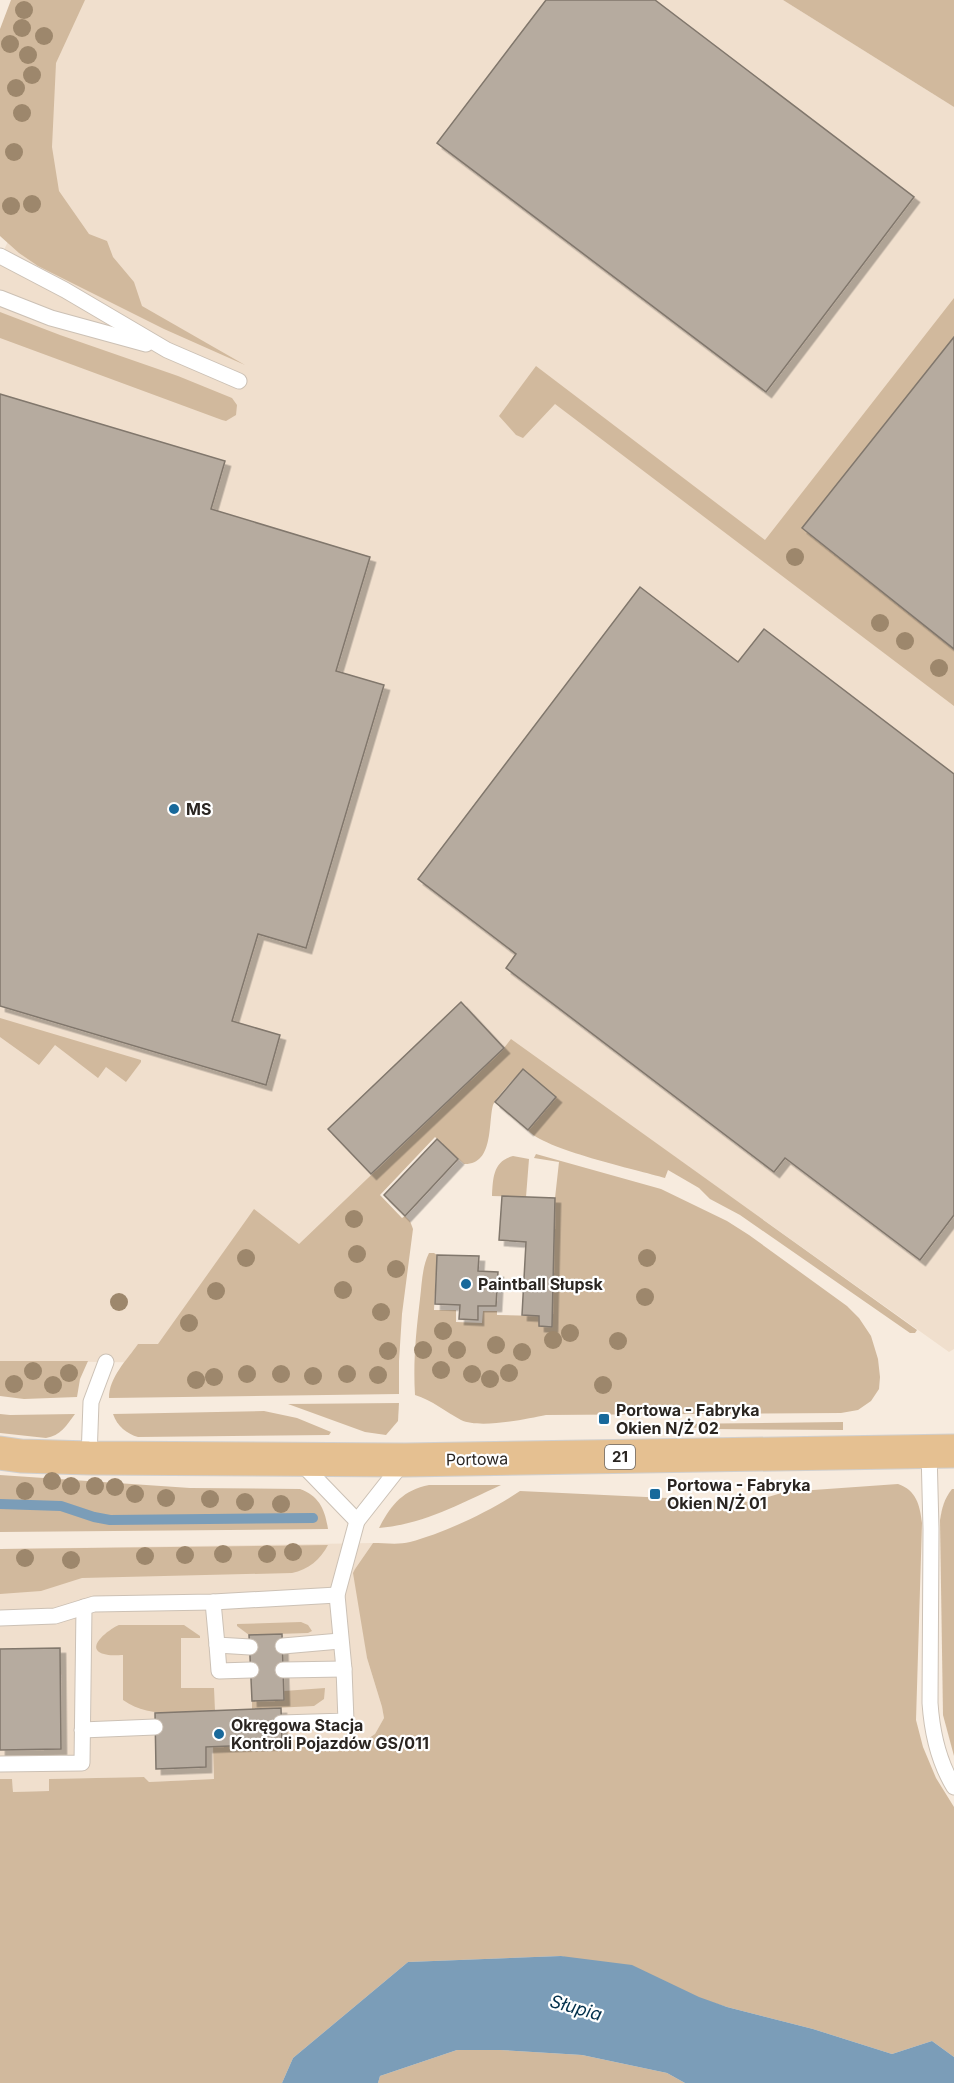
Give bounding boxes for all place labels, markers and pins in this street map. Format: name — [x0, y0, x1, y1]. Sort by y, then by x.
place label: MS — [186, 799, 211, 819]
marker: MS — [167, 802, 181, 816]
place label: Paintball Słupsk — [478, 1274, 603, 1294]
marker: Paintball Słupsk — [459, 1277, 473, 1291]
place label: Portowa - Fabryka Okien N/Ż 02 — [616, 1400, 760, 1438]
marker: Portowa - Fabryka Okien N/Ż 02 — [597, 1412, 611, 1426]
place label: Portowa - Fabryka Okien N/Ż 01 — [667, 1475, 811, 1513]
marker: Portowa - Fabryka Okien N/Ż 01 — [648, 1487, 662, 1501]
place label: Okręgowa Stacja Kontroli Pojazdów GS/011 — [231, 1715, 429, 1753]
marker: Okręgowa Stacja Kontroli Pojazdów GS/011 — [212, 1727, 226, 1741]

